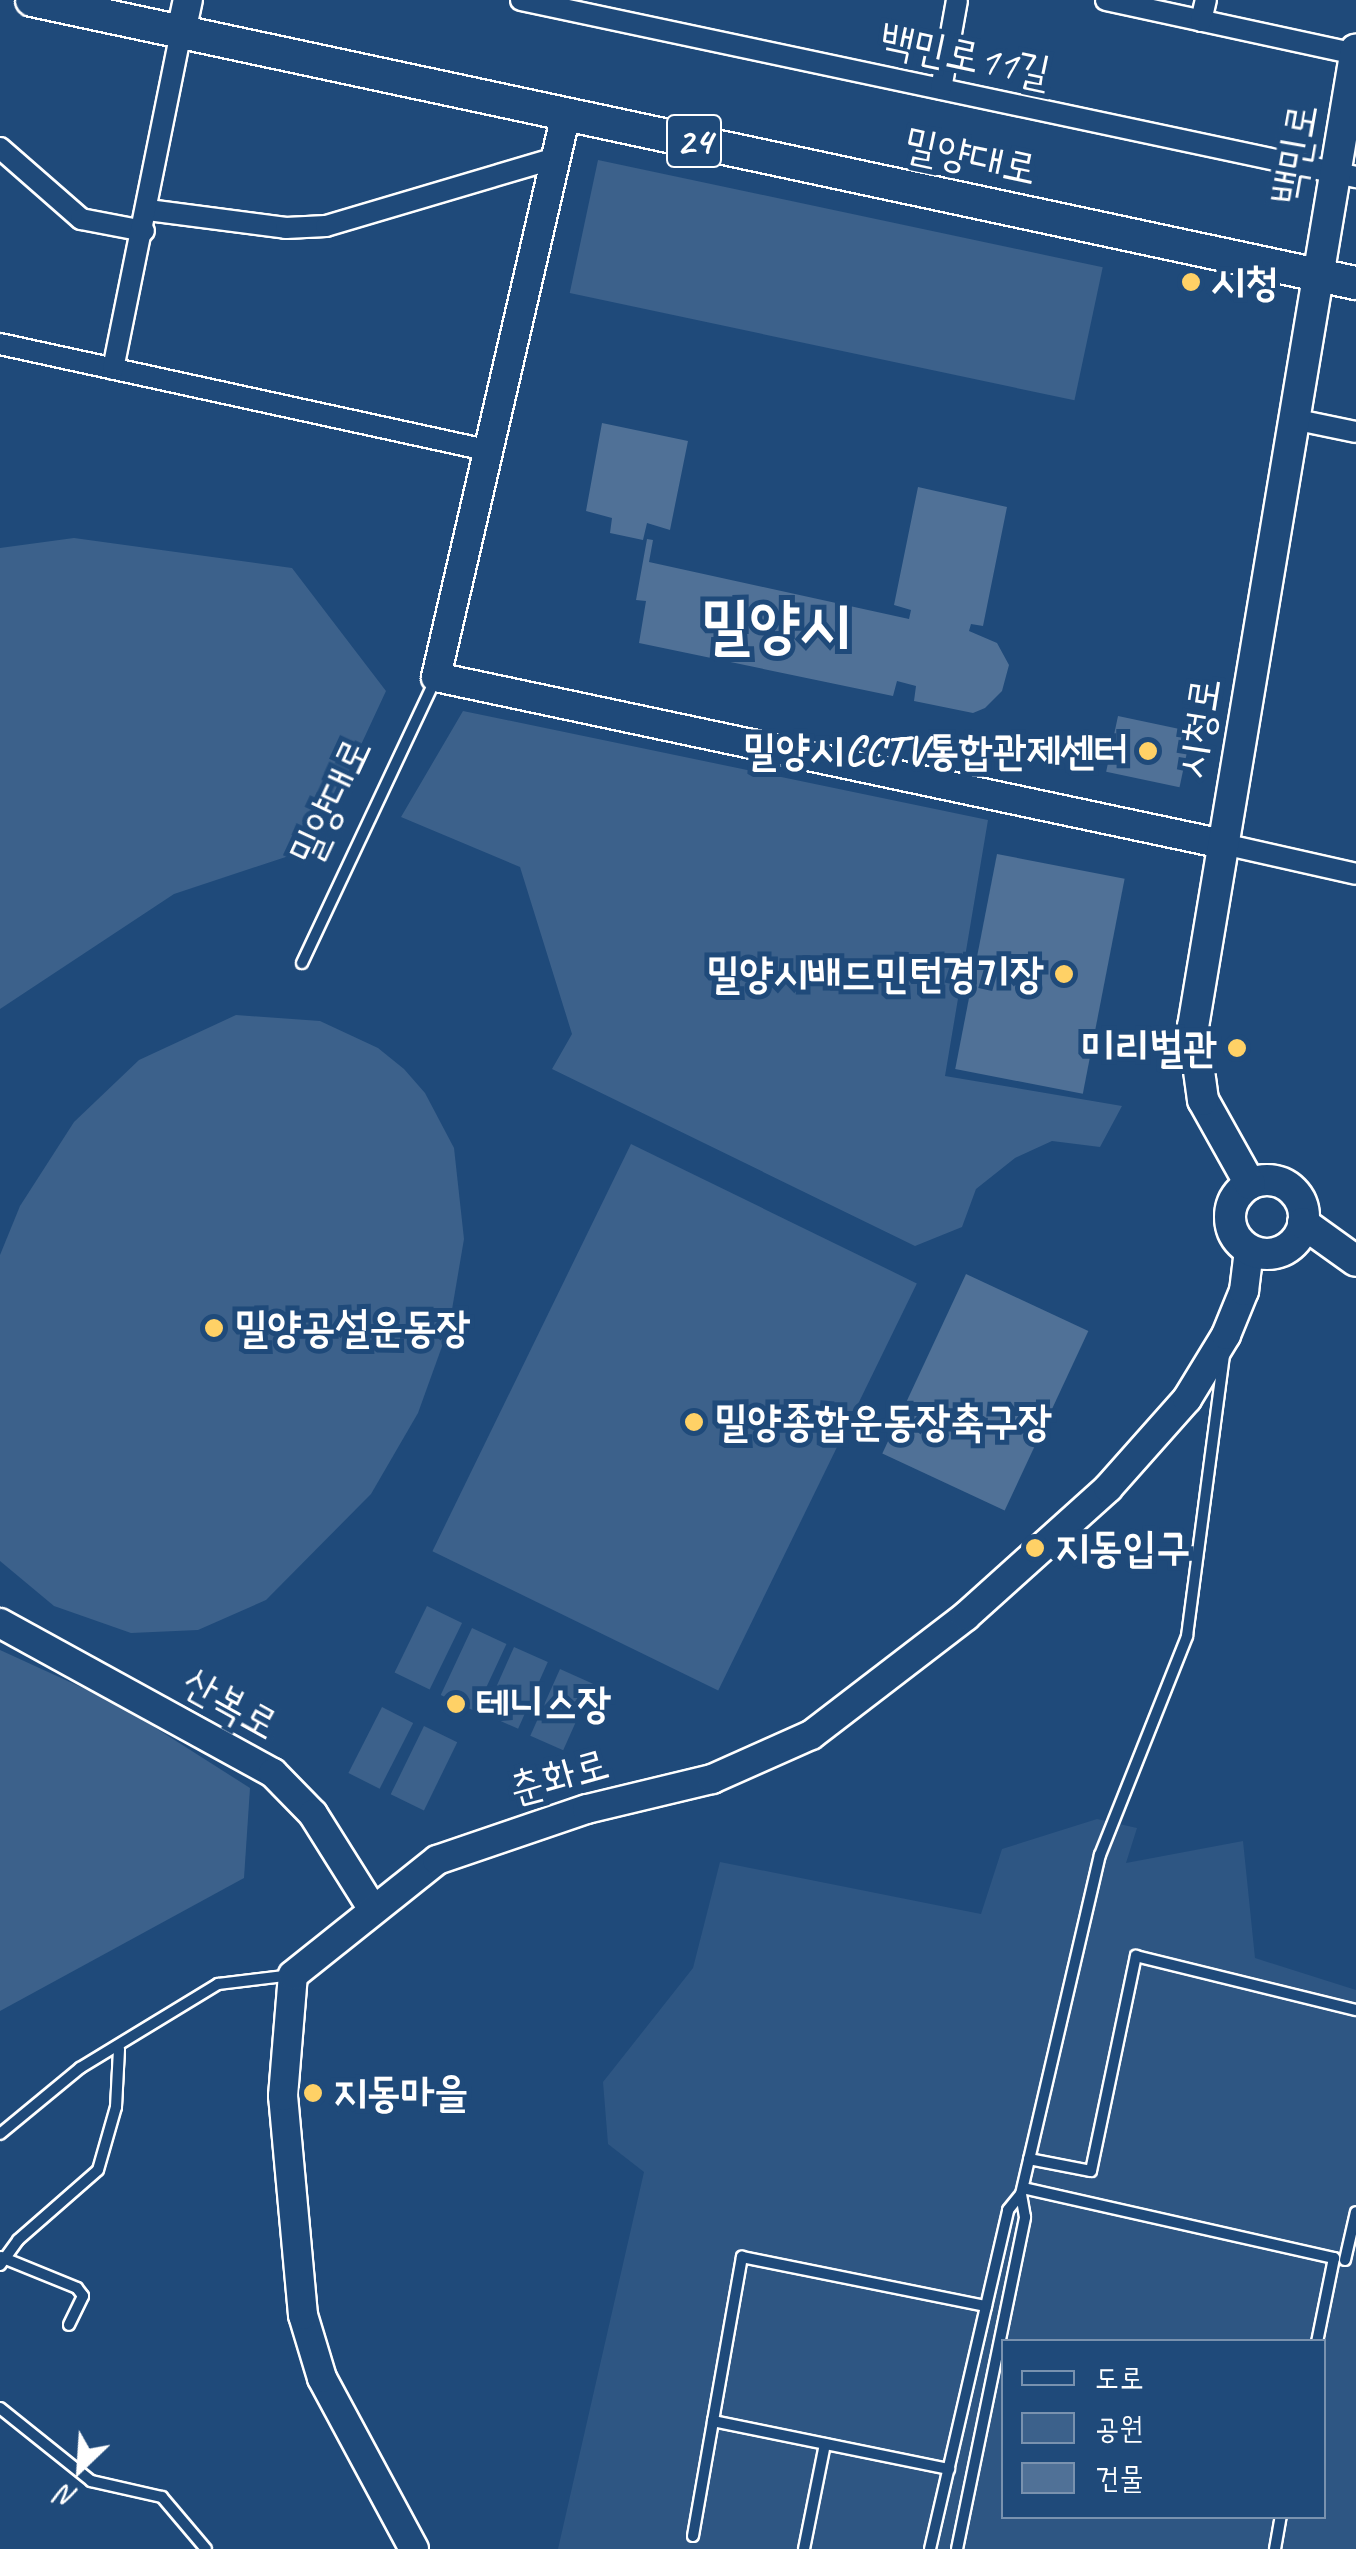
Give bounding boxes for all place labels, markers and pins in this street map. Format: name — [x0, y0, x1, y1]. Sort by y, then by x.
place label: 시청 — [1211, 257, 1279, 307]
marker: 시청 — [1180, 271, 1202, 293]
place label: 밀양시CCTV통합관제센터 — [743, 726, 1128, 776]
marker: 밀양시CCTV통합관제센터 — [1137, 740, 1159, 762]
place label: 밀양시배드민턴경기장 — [706, 949, 1044, 999]
marker: 밀양시배드민턴경기장 — [1053, 963, 1075, 985]
place label: 미리벌관 — [1082, 1023, 1217, 1073]
marker: 미리벌관 — [1226, 1037, 1248, 1059]
place label: 밀양공설운동장 — [234, 1303, 471, 1353]
marker: 밀양공설운동장 — [203, 1317, 225, 1339]
place label: 밀양종합운동장축구장 — [714, 1397, 1052, 1447]
marker: 밀양종합운동장축구장 — [683, 1411, 705, 1433]
place label: 지동입구 — [1055, 1523, 1190, 1573]
marker: 지동입구 — [1024, 1537, 1046, 1559]
place label: 테니스장 — [476, 1679, 611, 1729]
marker: 테니스장 — [445, 1693, 467, 1715]
place label: 지동마을 — [333, 2068, 468, 2118]
marker: 지동마을 — [302, 2082, 324, 2104]

